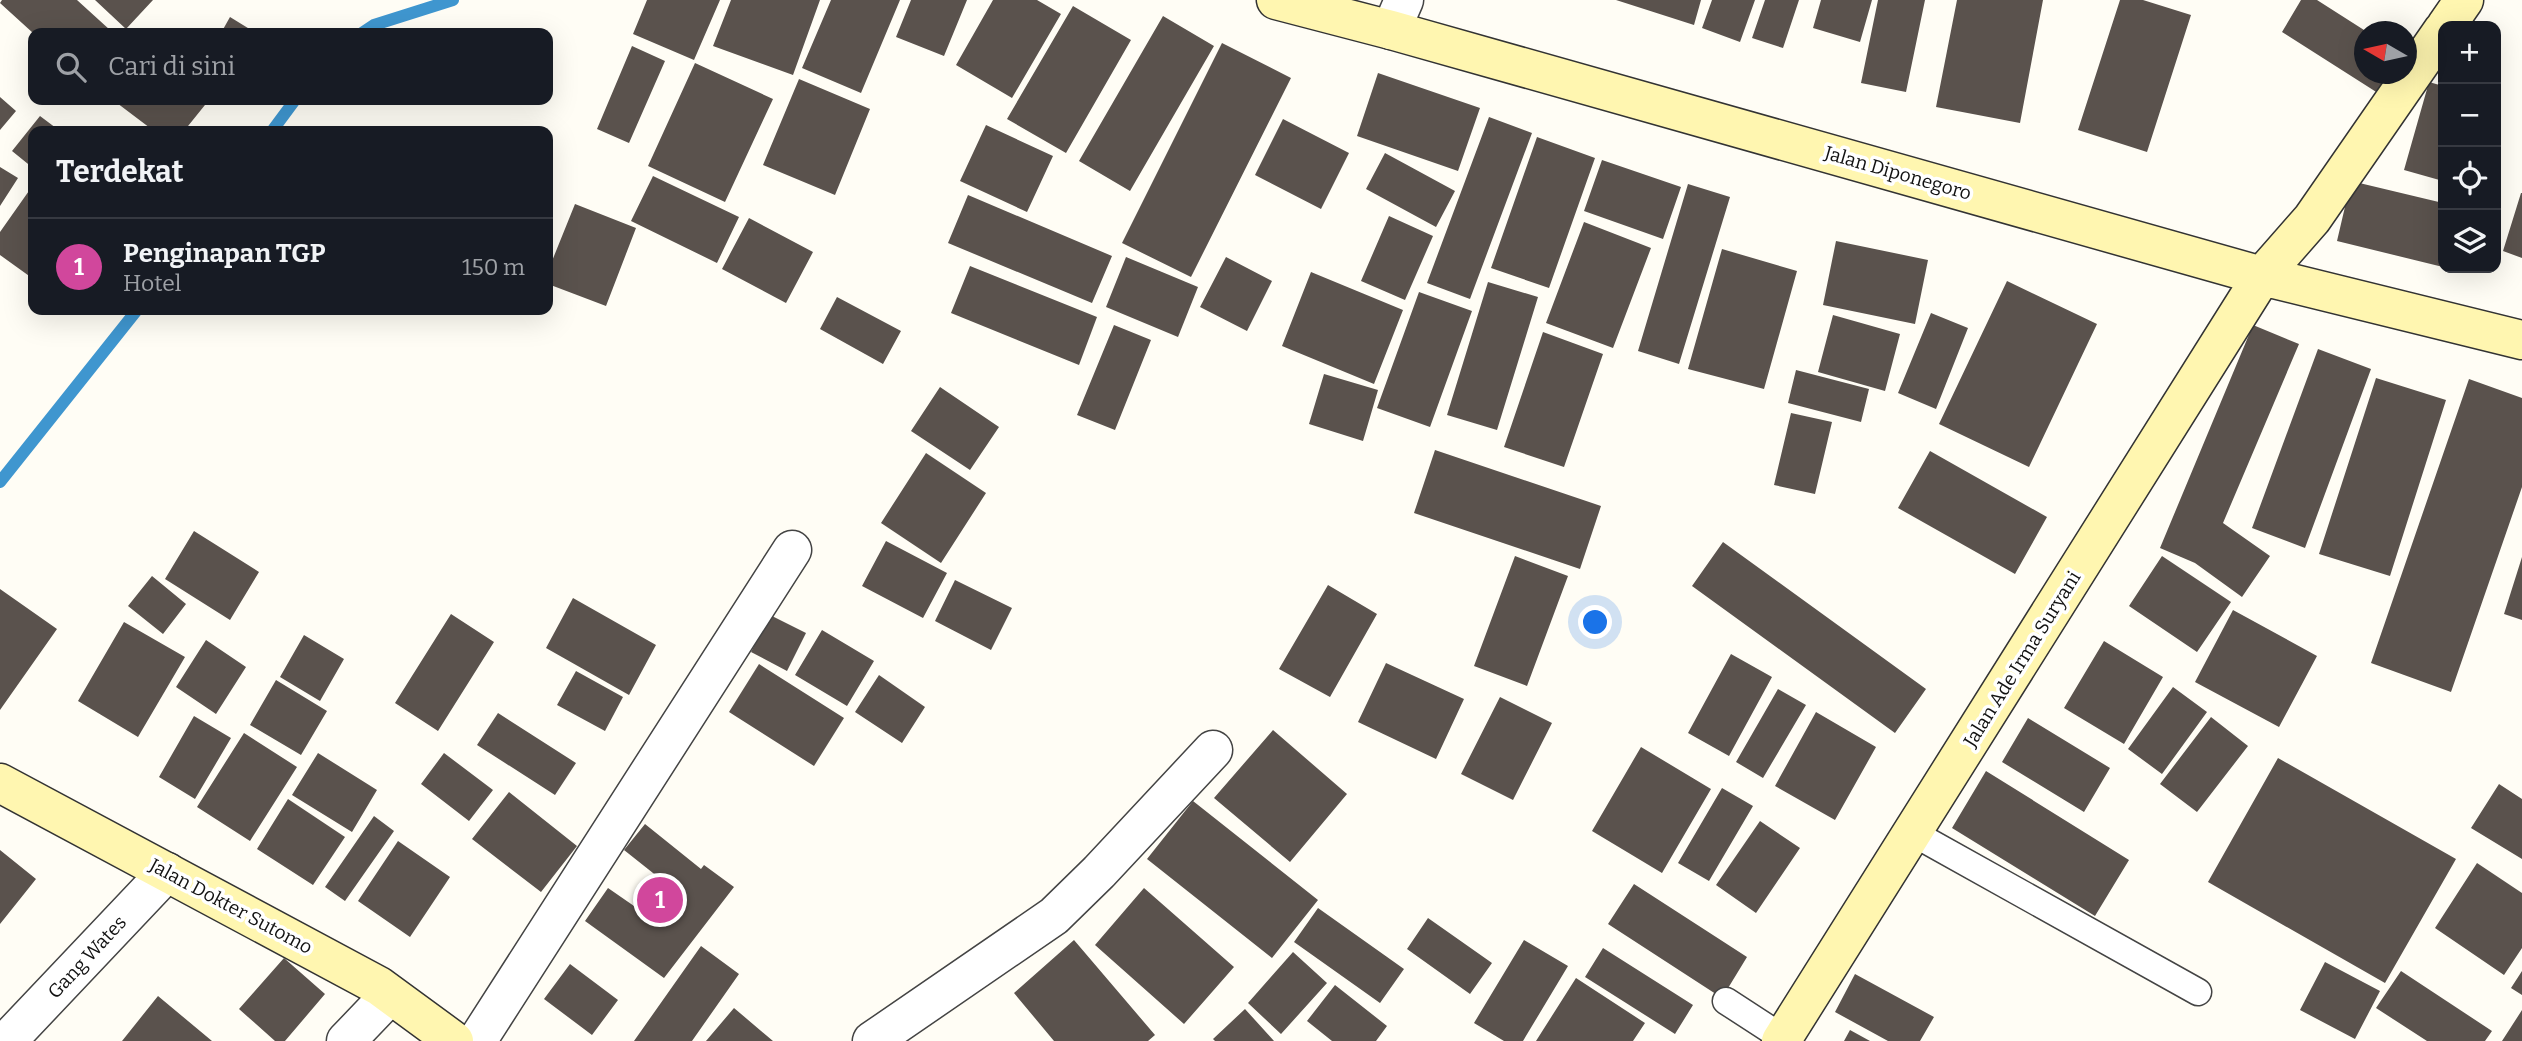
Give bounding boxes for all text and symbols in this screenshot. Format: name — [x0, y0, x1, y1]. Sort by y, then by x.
north arrow — [2354, 21, 2417, 84]
map controls — [2438, 21, 2501, 273]
button: + — [2438, 21, 2501, 84]
search box — [28, 28, 553, 105]
icon: search — [52, 48, 90, 86]
text: Cari di sini — [108, 51, 235, 82]
button: − — [2438, 84, 2501, 147]
street label: Jalan Diponegoro — [1821, 141, 1974, 205]
button: locate — [2438, 147, 2501, 210]
text: Terdekat — [56, 154, 184, 190]
button: layers — [2438, 210, 2501, 273]
text: Penginapan TGP — [123, 238, 326, 269]
text: 1 — [74, 253, 84, 281]
text: 150 m — [462, 253, 525, 281]
text: Hotel — [123, 269, 181, 297]
street label: Jalan Ade Irma Suryani — [1958, 567, 2086, 752]
your location — [1578, 605, 1612, 639]
street label: Jalan Dokter Sutomo — [145, 853, 316, 959]
pin: 1 — [637, 874, 683, 926]
street label: Gang Wates — [43, 911, 131, 1003]

